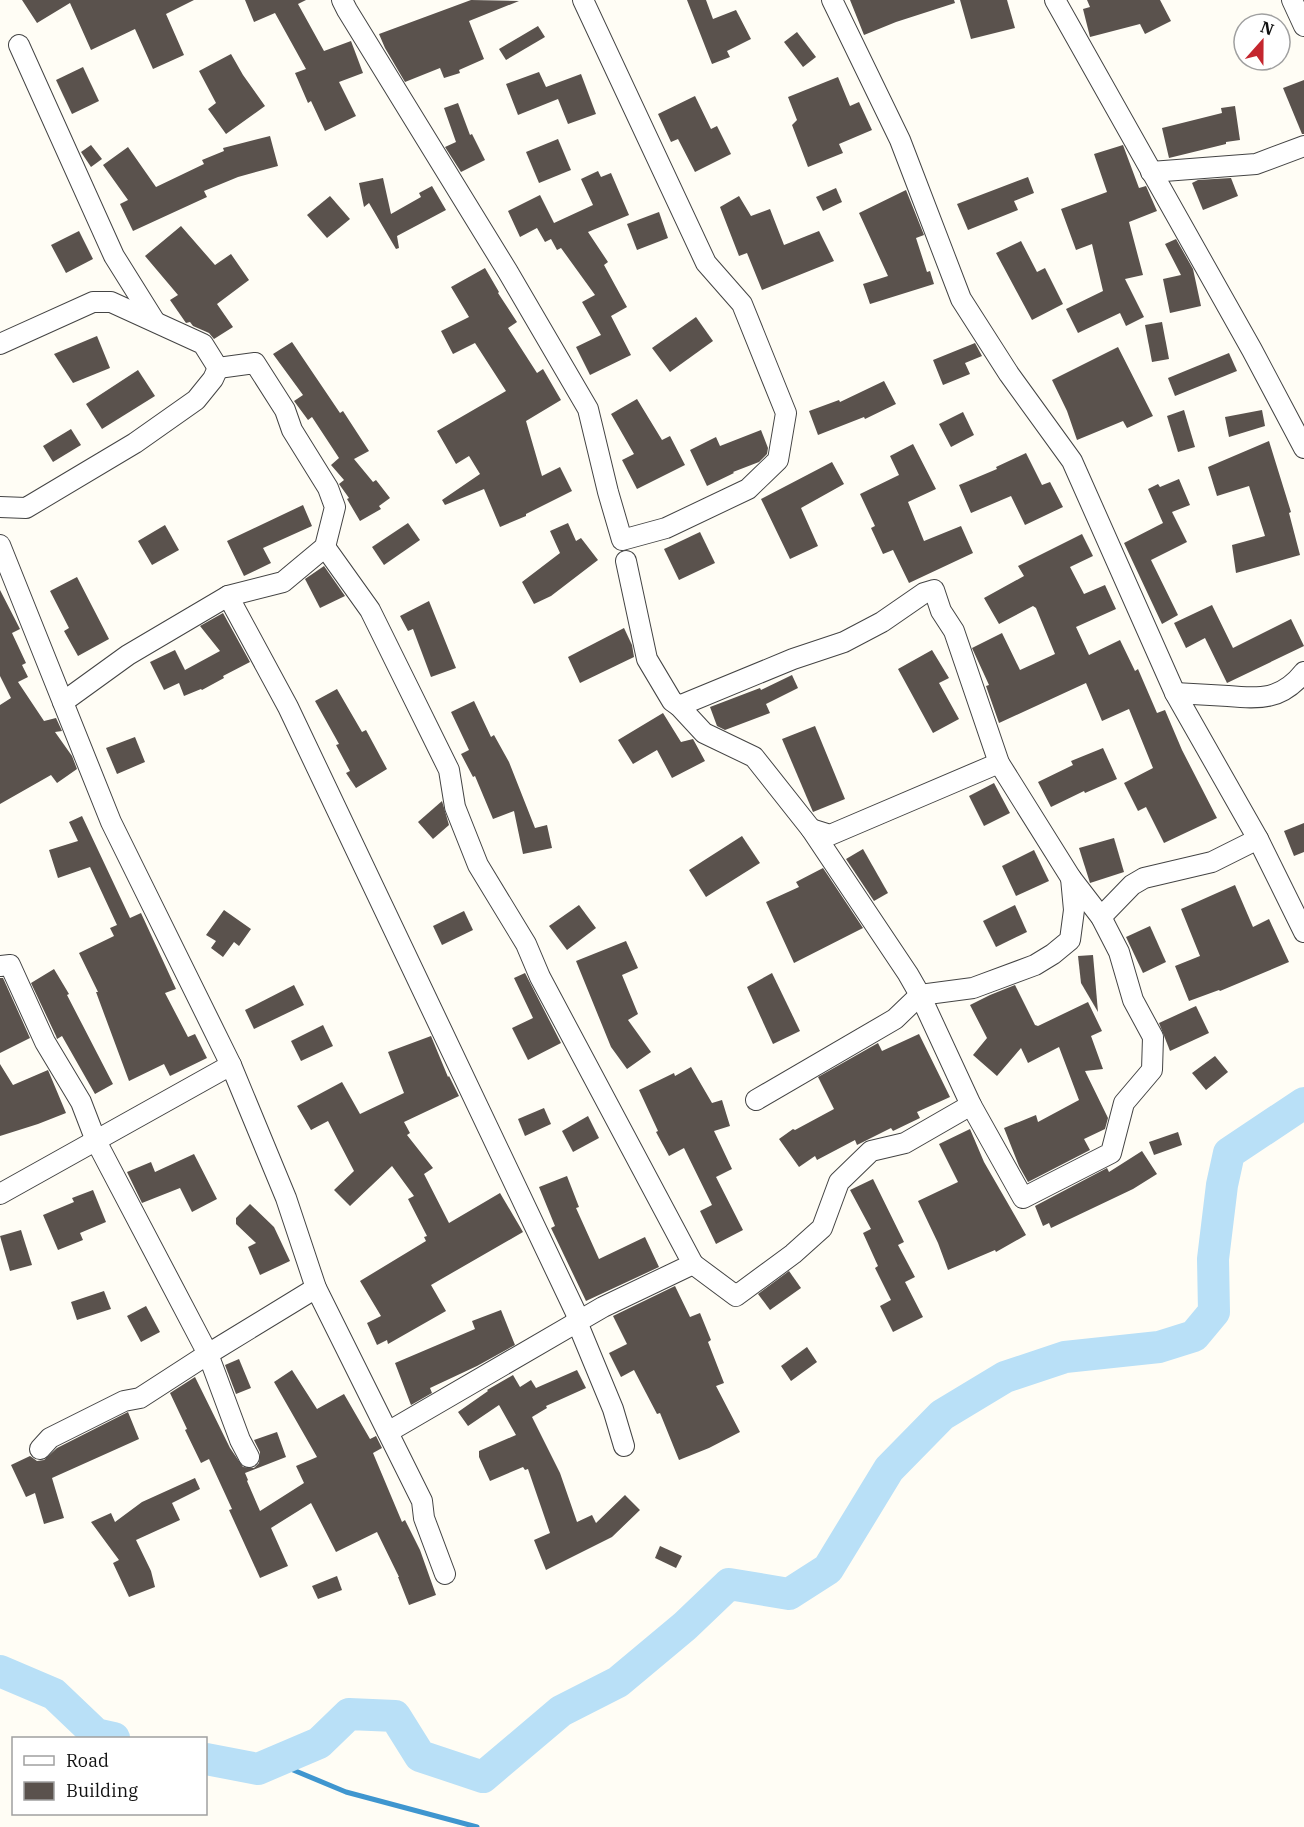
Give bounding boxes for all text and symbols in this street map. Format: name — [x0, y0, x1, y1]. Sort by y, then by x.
north arrow — [1232, 12, 1292, 72]
text: N — [1258, 16, 1277, 40]
legend — [12, 1737, 207, 1815]
text: Road — [66, 1749, 109, 1772]
text: Building — [66, 1779, 138, 1802]

